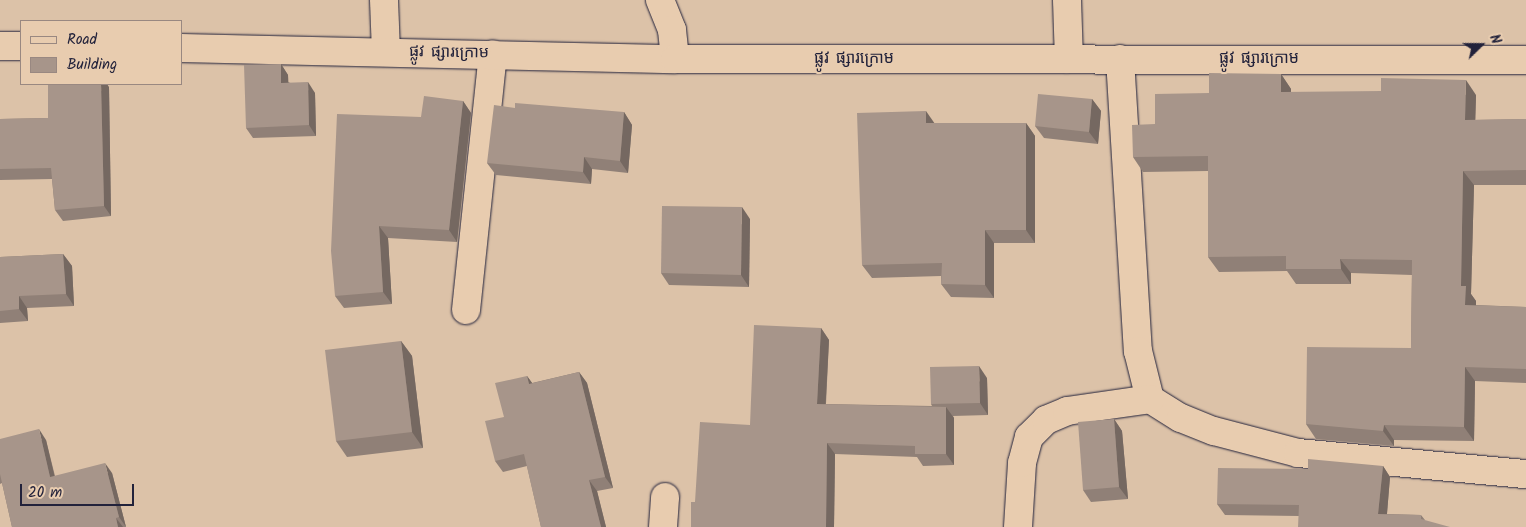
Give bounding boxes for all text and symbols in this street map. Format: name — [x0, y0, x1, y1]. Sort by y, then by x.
legend — [20, 20, 182, 85]
north arrow — [1456, 20, 1506, 70]
text: Road — [67, 28, 97, 52]
text: N — [1483, 31, 1507, 48]
street label: ផ្លូវ ផ្សារក្រោម — [409, 43, 489, 63]
street label: ផ្លូវ ផ្សារក្រោម — [814, 49, 894, 69]
street label: ផ្លូវ ផ្សារក្រោម — [1219, 49, 1299, 69]
text: Building — [67, 53, 117, 77]
scale bar — [22, 474, 136, 506]
text: 20 m — [28, 481, 62, 505]

